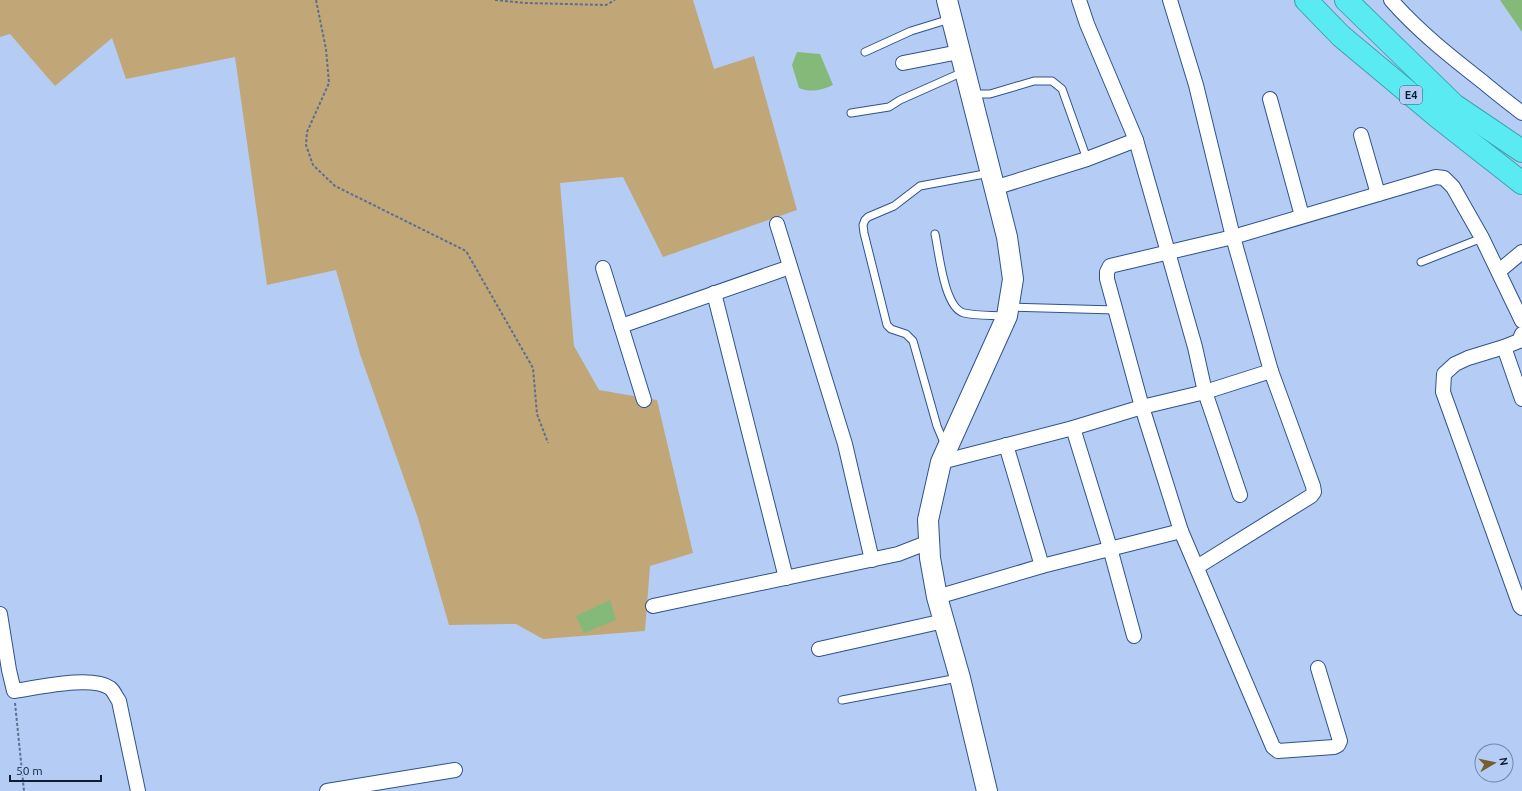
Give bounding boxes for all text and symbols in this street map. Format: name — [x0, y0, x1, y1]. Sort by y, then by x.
road number: E4 — [1400, 86, 1422, 104]
north arrow — [1474, 743, 1514, 783]
text: N — [1497, 756, 1510, 766]
scale bar — [10, 757, 101, 783]
text: 50 m — [16, 764, 43, 777]

